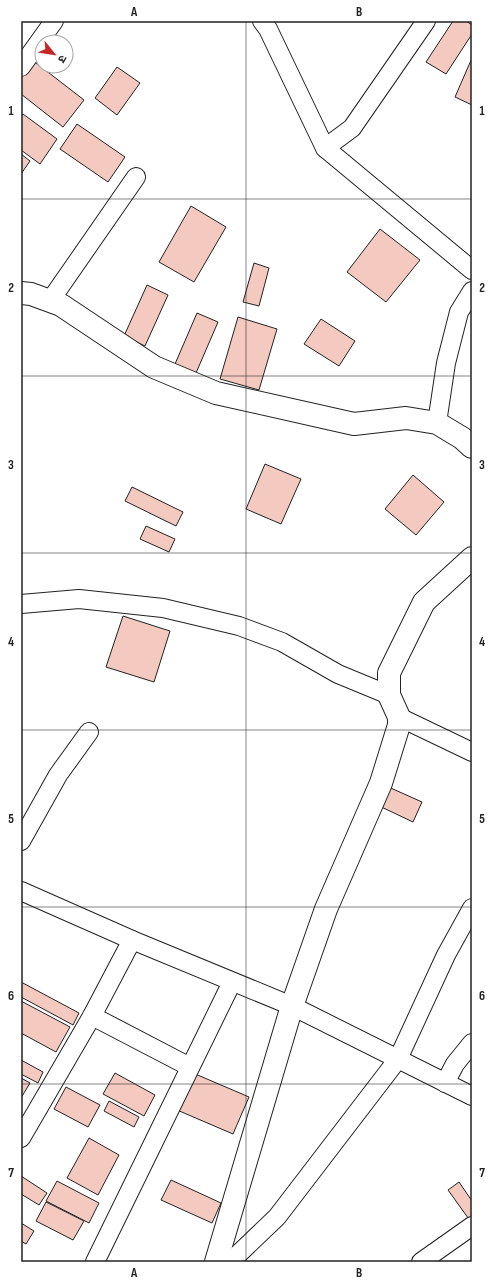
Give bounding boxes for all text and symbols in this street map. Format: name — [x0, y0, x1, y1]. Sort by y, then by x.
text: A — [130, 4, 138, 20]
text: B — [356, 4, 362, 20]
north arrow — [34, 34, 74, 74]
text: उ — [55, 53, 69, 65]
text: 1 — [8, 103, 14, 119]
text: 1 — [479, 103, 485, 119]
text: 2 — [8, 280, 14, 296]
text: 2 — [479, 280, 485, 296]
text: 3 — [8, 457, 14, 473]
text: 3 — [479, 457, 485, 473]
text: 4 — [8, 634, 14, 650]
text: 4 — [479, 634, 485, 650]
text: 5 — [8, 811, 14, 827]
text: 5 — [479, 811, 485, 827]
text: 6 — [8, 988, 14, 1004]
text: 6 — [479, 988, 485, 1004]
text: 7 — [8, 1165, 14, 1181]
text: 7 — [479, 1165, 485, 1181]
text: A — [130, 1265, 138, 1281]
text: B — [356, 1265, 362, 1281]

